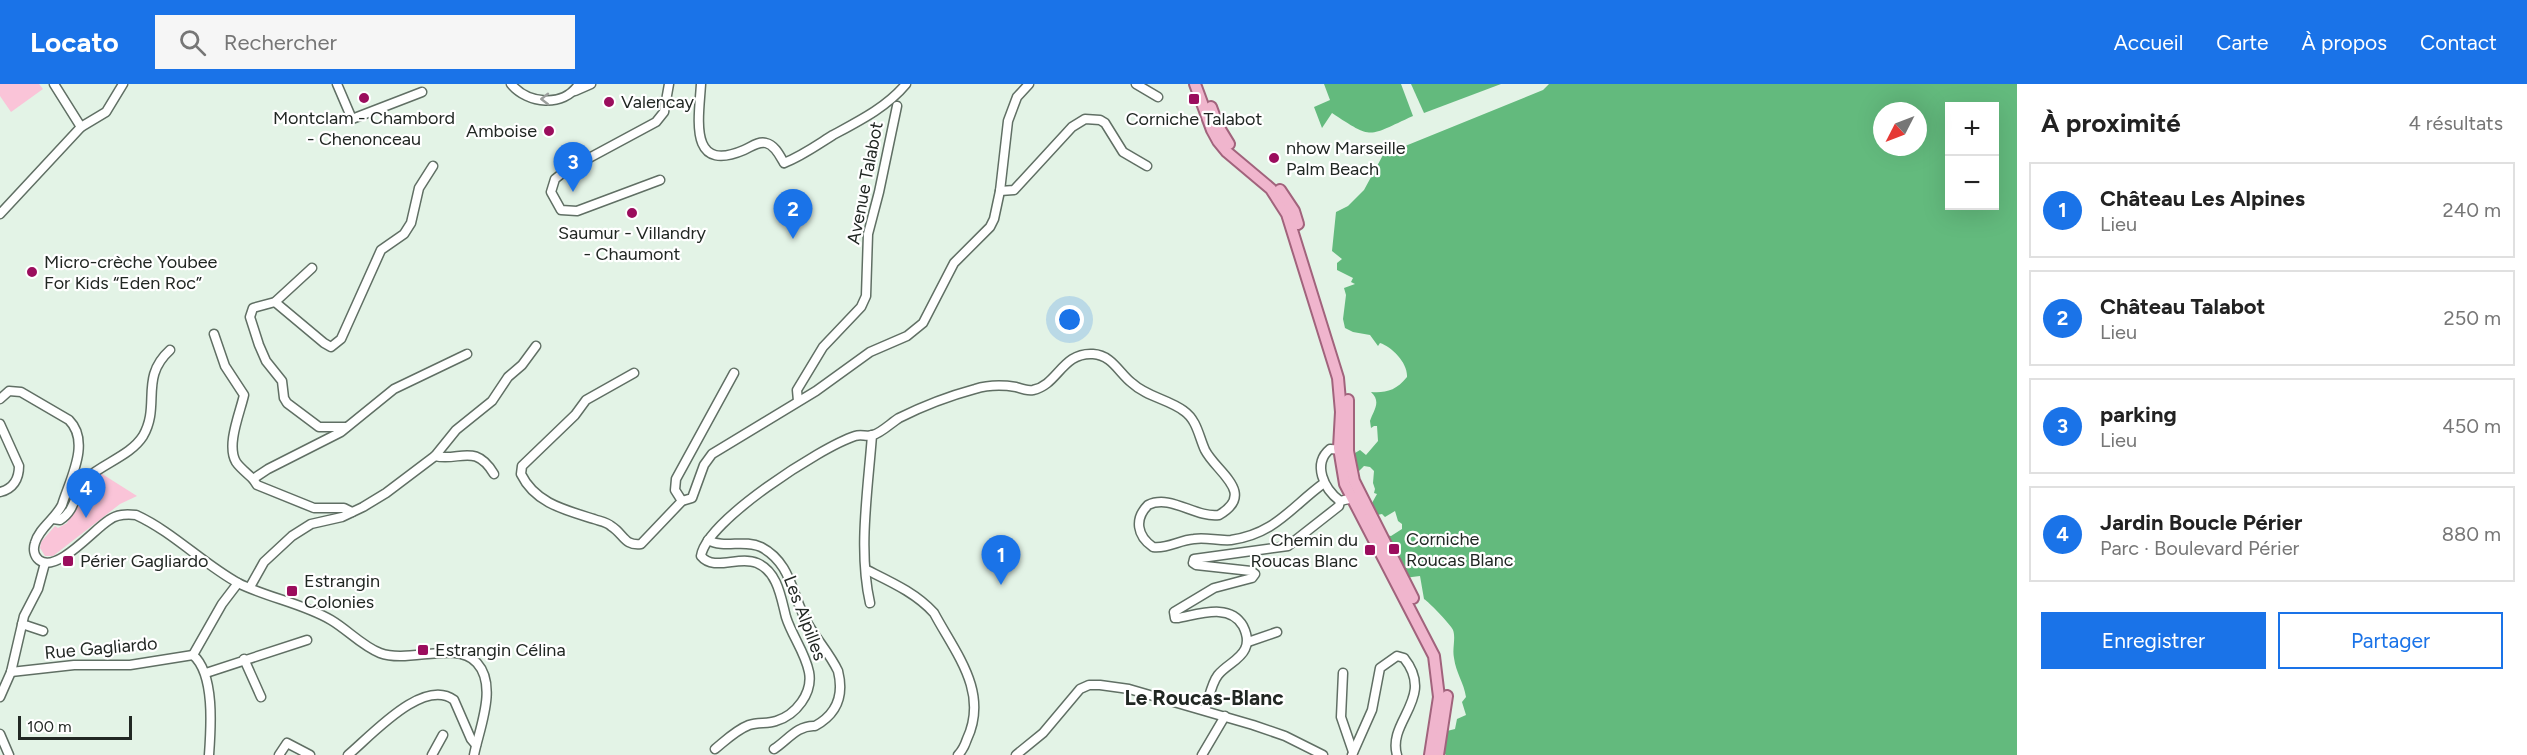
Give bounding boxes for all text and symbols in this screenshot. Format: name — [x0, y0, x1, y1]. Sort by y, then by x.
search box — [155, 15, 575, 69]
text: Locato — [30, 25, 119, 59]
icon: search — [176, 26, 209, 59]
text: Rechercher — [224, 29, 337, 56]
text: Accueil — [2114, 30, 2183, 55]
text: Carte — [2216, 30, 2269, 55]
text: À propos — [2302, 30, 2387, 55]
text: Contact — [2420, 30, 2497, 55]
marker: Montclam - Chambord - Chenonceau — [357, 91, 371, 105]
place label: Valencay — [621, 91, 695, 113]
marker: Corniche Talabot — [1187, 92, 1201, 106]
one-way arrow — [540, 93, 549, 105]
marker: Valencay — [602, 95, 616, 109]
north arrow — [1873, 102, 1927, 156]
map controls — [1945, 102, 1999, 210]
button: + — [1945, 102, 1999, 156]
place label: Montclam - Chambord - Chenonceau — [273, 107, 455, 150]
text: À proximité — [2041, 107, 2181, 139]
place label: Corniche Talabot — [1126, 108, 1263, 130]
text: 4 résultats — [2408, 111, 2503, 135]
place label: Amboise — [466, 120, 537, 142]
street label: Avenue Talabot — [842, 120, 888, 246]
marker: Amboise — [542, 124, 556, 138]
place label: nhow Marseille Palm Beach — [1286, 137, 1406, 180]
pin: 3 — [554, 142, 592, 192]
marker: nhow Marseille Palm Beach — [1267, 151, 1281, 165]
button: − — [1945, 156, 1999, 210]
text: Château Les Alpines — [2100, 185, 2305, 212]
pin: 2 — [774, 190, 812, 239]
text: 1 — [2058, 198, 2067, 222]
text: 240 m — [2443, 198, 2501, 222]
marker: Saumur - Villandry - Chaumont — [625, 206, 639, 220]
text: Lieu — [2100, 212, 2137, 236]
place label: Saumur - Villandry - Chaumont — [558, 222, 707, 265]
place label: Micro-crèche Youbee For Kids “Eden Roc” — [44, 251, 218, 294]
marker: Micro-crèche Youbee For Kids “Eden Roc” — [25, 265, 39, 279]
text: Château Talabot — [2100, 293, 2265, 320]
your location — [1055, 305, 1084, 334]
text: 2 — [2057, 306, 2068, 330]
text: 250 m — [2444, 306, 2501, 330]
text: Lieu — [2100, 320, 2137, 344]
text: parking — [2100, 401, 2177, 428]
text: 3 — [2057, 414, 2068, 438]
text: 450 m — [2442, 414, 2501, 438]
text: Lieu — [2100, 428, 2137, 452]
pin: 4 — [66, 468, 106, 518]
text: Jardin Boucle Périer — [2100, 509, 2302, 536]
text: 4 — [2056, 522, 2069, 546]
text: 880 m — [2442, 522, 2501, 546]
place label: Corniche Roucas Blanc — [1406, 528, 1514, 571]
place label: Chemin du Roucas Blanc — [1251, 529, 1358, 572]
pin: 1 — [982, 536, 1020, 585]
text: Parc · Boulevard Périer — [2100, 536, 2299, 560]
marker: Corniche Roucas Blanc — [1387, 542, 1401, 556]
marker: Chemin du Roucas Blanc — [1363, 543, 1377, 557]
place label: Périer Gagliardo — [80, 550, 209, 572]
marker: Périer Gagliardo — [61, 554, 75, 568]
place label: Estrangin Colonies — [304, 570, 380, 613]
street label: Les Alpilles — [779, 572, 831, 664]
marker: Estrangin Colonies — [285, 584, 299, 598]
button: Enregistrer — [2041, 612, 2266, 669]
button: Partager — [2278, 612, 2503, 669]
street label: Rue Gagliardo — [44, 632, 158, 664]
place label: Estrangin Célina — [435, 639, 566, 661]
marker: Estrangin Célina — [416, 643, 430, 657]
district label: Le Roucas-Blanc — [1124, 685, 1284, 710]
scale bar — [18, 713, 132, 740]
text: 100 m — [27, 717, 72, 736]

